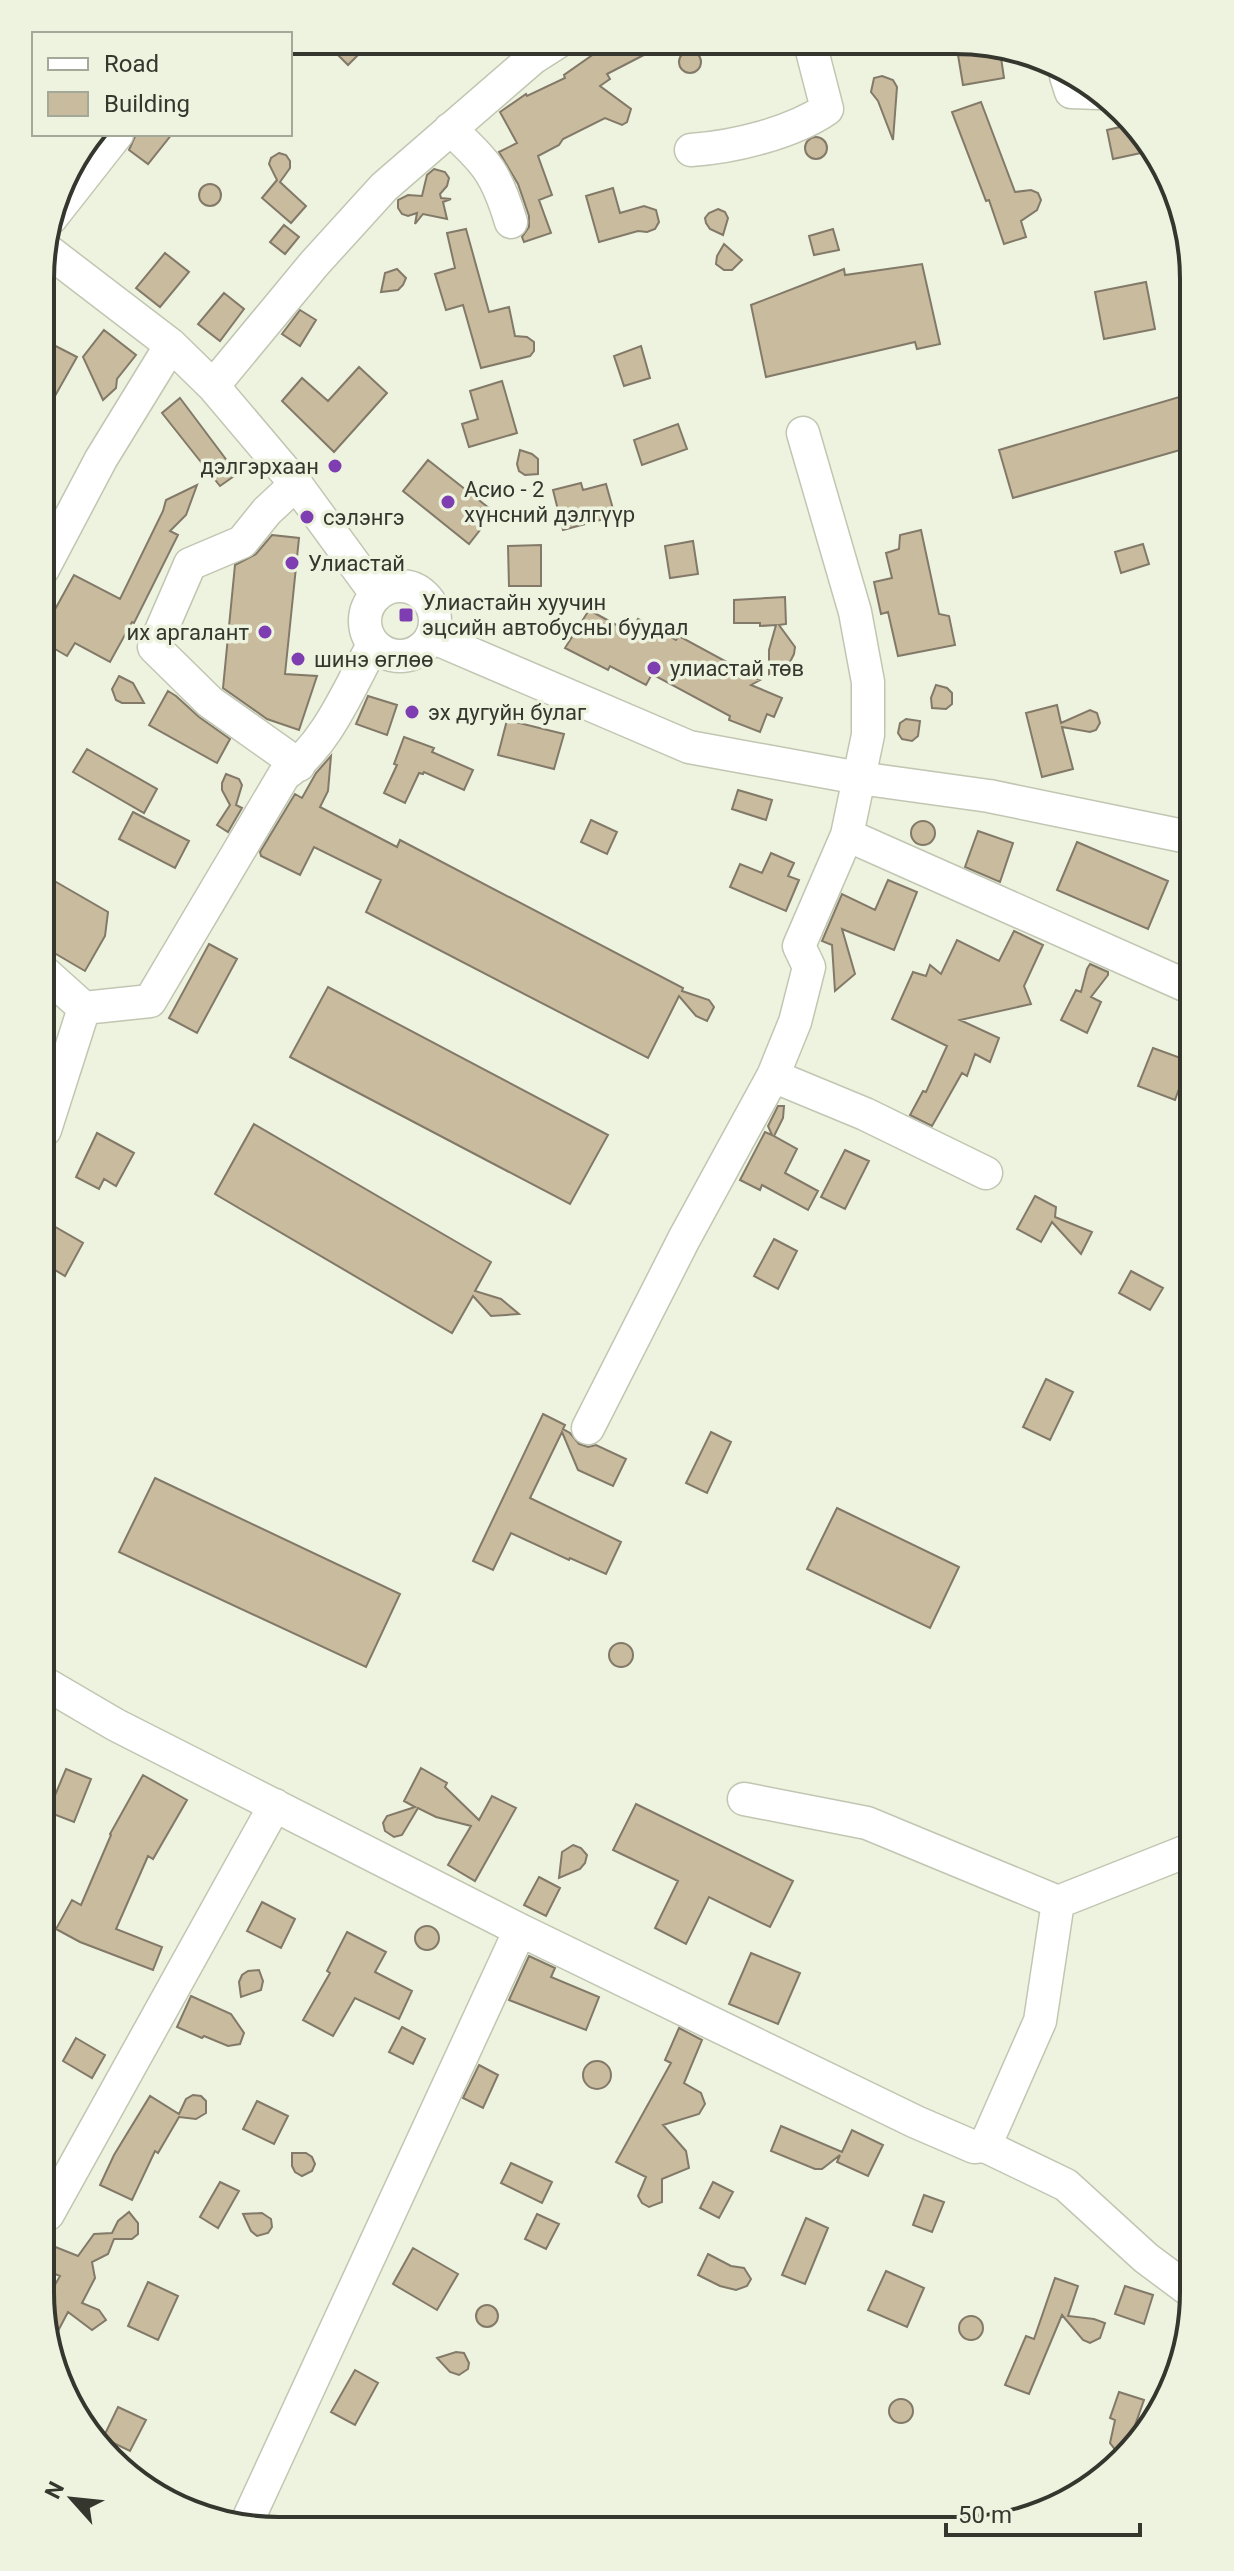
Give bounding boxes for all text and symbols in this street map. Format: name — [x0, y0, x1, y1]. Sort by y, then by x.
legend — [32, 32, 292, 136]
text: Road — [104, 50, 159, 78]
text: Building — [104, 90, 190, 118]
place label: дэлгэрхаан — [201, 454, 319, 479]
marker: дэлгэрхаан — [326, 457, 344, 475]
place label: Асио - 2 хүнсний дэлгүүр — [464, 477, 635, 527]
marker: Асио - 2 хүнсний дэлгүүр — [439, 493, 457, 511]
place label: сэлэнгэ — [323, 505, 405, 530]
marker: сэлэнгэ — [298, 508, 316, 526]
place label: Улиастай — [308, 551, 405, 576]
marker: Улиастай — [283, 554, 301, 572]
place label: Улиастайн хуучин эцсийн автобусны буудал — [422, 590, 689, 640]
marker: Улиастайн хуучин эцсийн автобусны буудал — [397, 606, 415, 624]
place label: их аргалант — [126, 620, 249, 645]
marker: их аргалант — [256, 623, 274, 641]
place label: шинэ өглөө — [314, 647, 434, 672]
marker: шинэ өглөө — [289, 650, 307, 668]
place label: улиастай төв — [670, 656, 804, 681]
marker: улиастай төв — [645, 659, 663, 677]
place label: эх дугуйн булаг — [428, 700, 587, 725]
marker: эх дугуйн булаг — [403, 703, 421, 721]
north arrow — [32, 2459, 112, 2539]
text: N — [40, 2478, 69, 2503]
scale bar — [946, 2487, 1140, 2537]
text: 50 m — [958, 2501, 1012, 2529]

